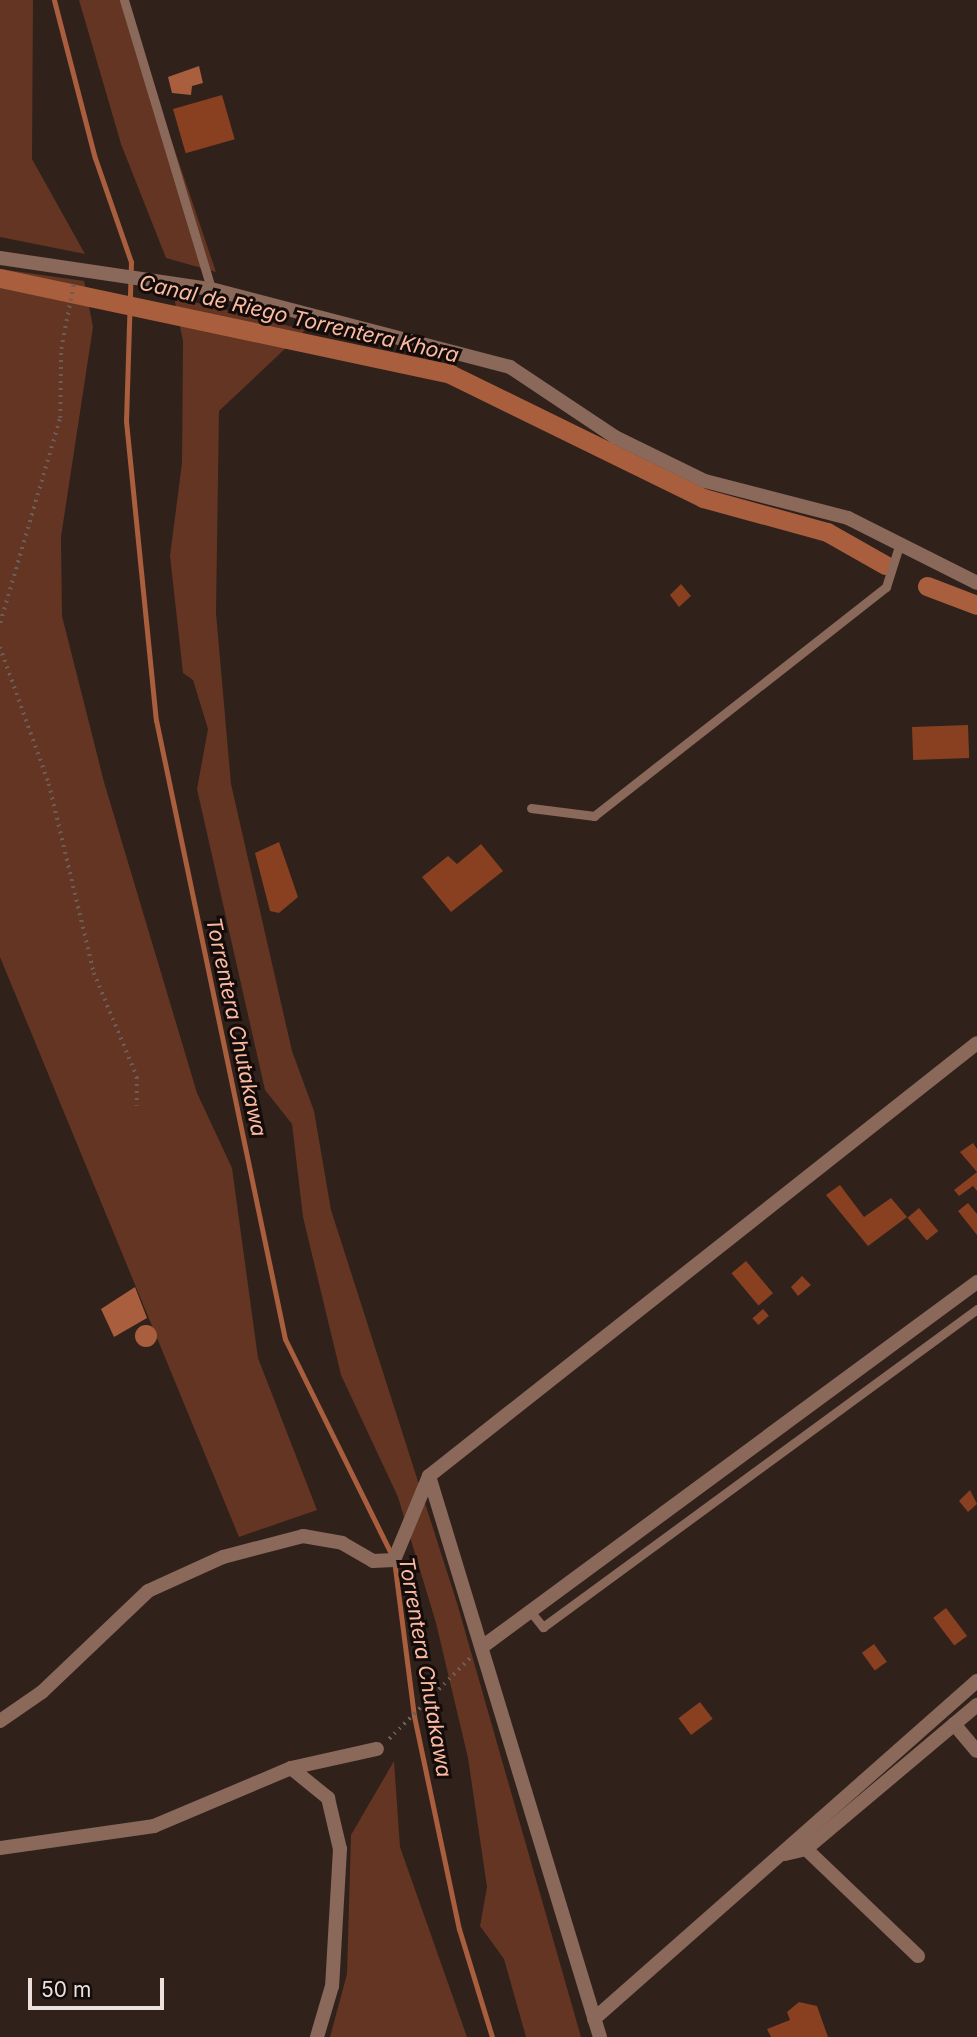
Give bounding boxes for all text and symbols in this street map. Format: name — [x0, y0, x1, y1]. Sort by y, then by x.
water label: Canal de Riego Torrentera Khora — [137, 270, 461, 368]
water label: Torrentera Chutakawa — [200, 915, 272, 1139]
water label: Torrentera Chutakawa — [393, 1555, 457, 1779]
scale bar — [32, 1964, 168, 2008]
text: 50 m — [41, 1977, 91, 2002]

